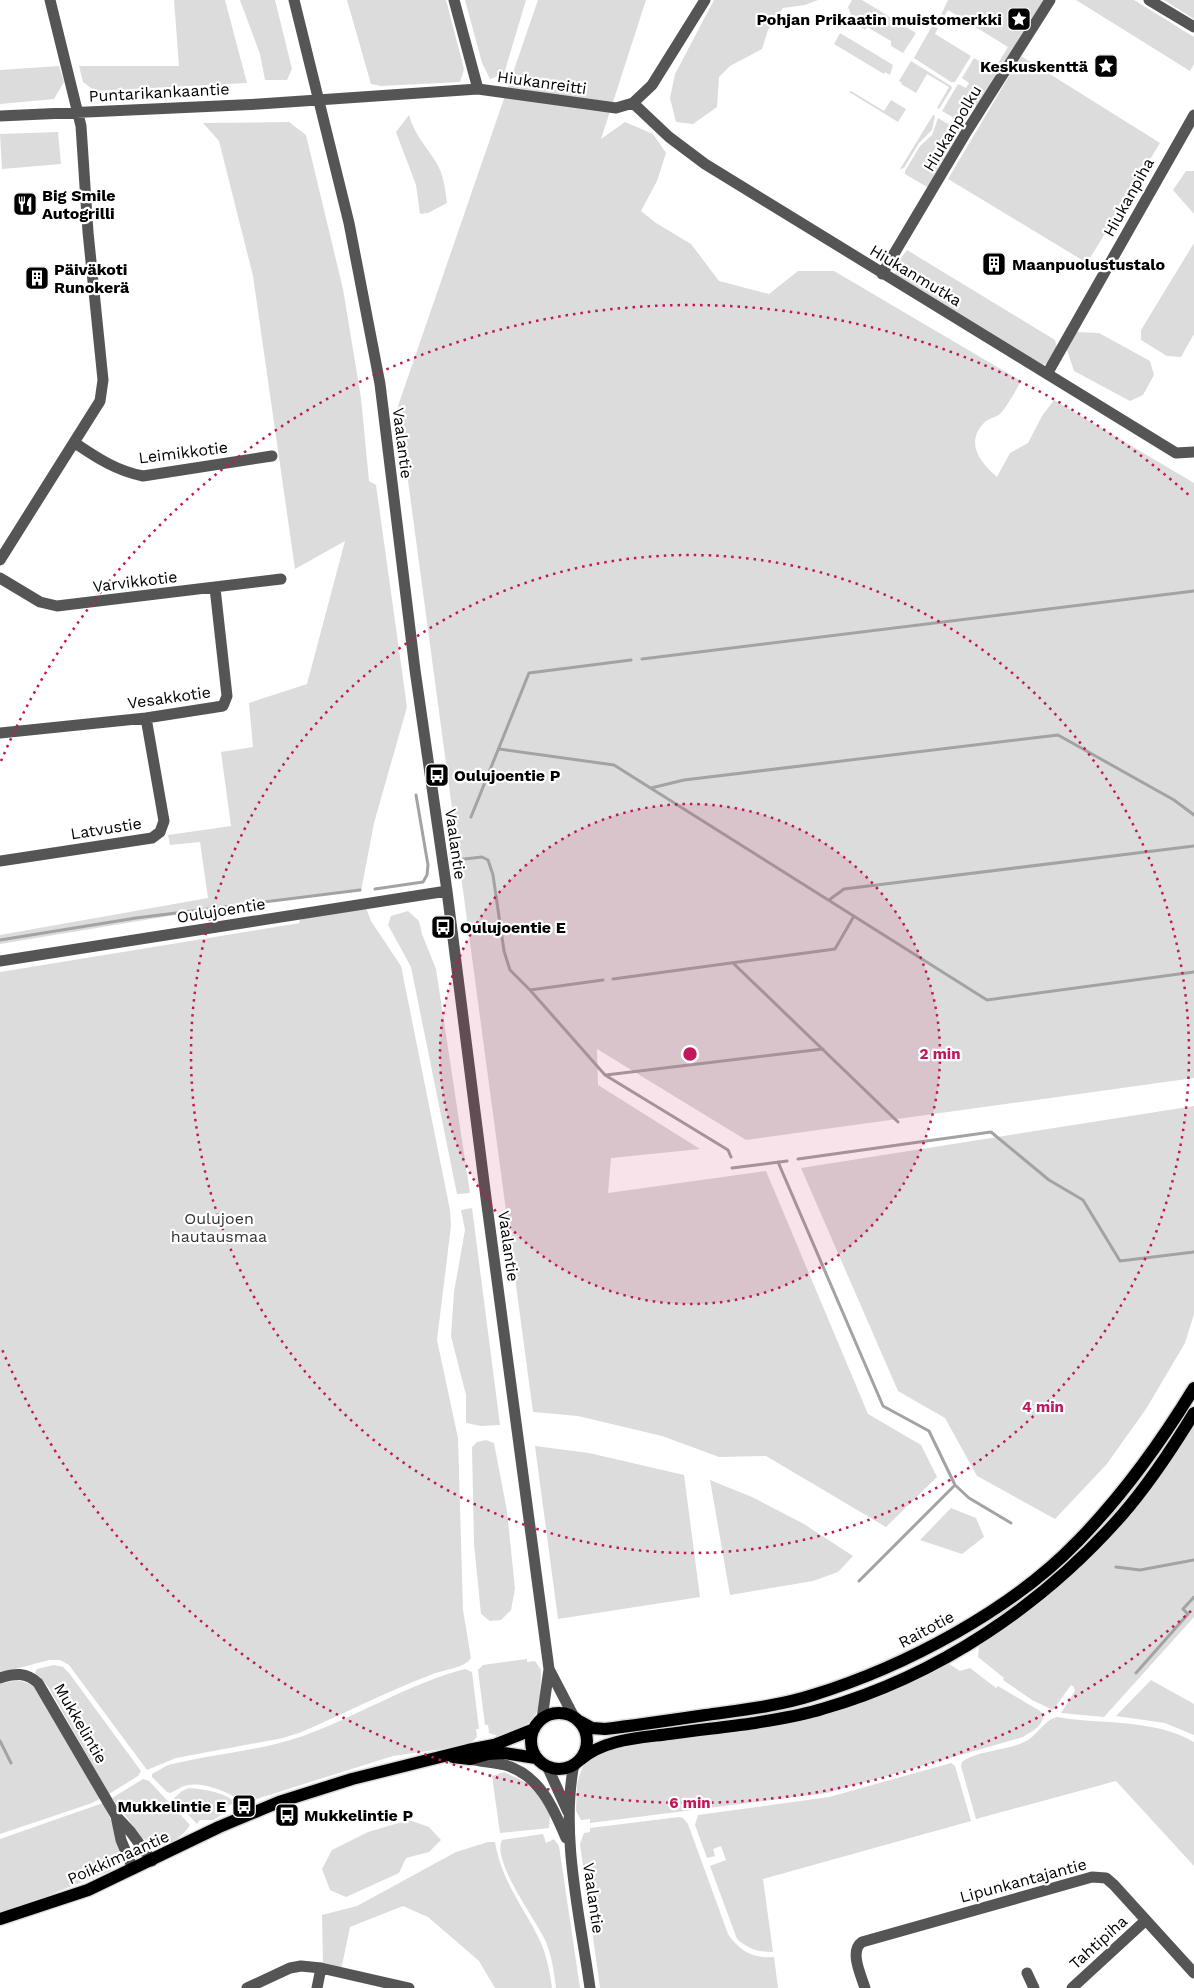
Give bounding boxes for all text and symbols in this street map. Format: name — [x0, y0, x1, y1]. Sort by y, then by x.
place icon: Pohjan Prikaatin muistomerkki — [1006, 6, 1032, 32]
place label: Pohjan Prikaatin muistomerkki — [756, 10, 1002, 29]
place icon: Keskuskenttä — [1093, 53, 1119, 79]
place label: Keskuskenttä — [980, 57, 1089, 76]
street label: Hiukanreitti — [496, 67, 588, 98]
street label: Puntarikankaantie — [88, 79, 230, 106]
street label: Hiukanpolku — [919, 82, 986, 175]
street label: Hiukanpiha — [1099, 155, 1158, 240]
place label: Big Smile Autogrilli — [42, 186, 116, 223]
restaurant icon: Big Smile Autogrilli — [12, 191, 38, 217]
street label: Hiukanmutka — [866, 241, 965, 310]
building icon: Maanpuolustustalo — [981, 251, 1007, 277]
place label: Maanpuolustustalo — [1012, 255, 1165, 274]
place label: Päiväkoti Runokerä — [54, 260, 130, 297]
building icon: Päiväkoti Runokerä — [24, 265, 50, 291]
street label: Vaalantie — [389, 406, 416, 480]
street label: Leimikkotie — [137, 438, 229, 467]
street label: Varvikkotie — [92, 567, 178, 596]
street label: Vesakkotie — [126, 682, 212, 713]
bus stop icon: Oulujoentie P — [424, 762, 450, 788]
place label: Oulujoentie P — [454, 766, 561, 785]
street label: Vaalantie — [441, 807, 470, 881]
street label: Latvustie — [69, 813, 143, 843]
street label: Oulujoentie — [175, 894, 267, 927]
bus stop icon: Oulujoentie E — [430, 914, 456, 940]
place label: Oulujoentie E — [460, 918, 566, 937]
centre of rings — [681, 1045, 699, 1063]
text: 2 min — [919, 1045, 961, 1063]
park label: Oulujoen hautausmaa — [171, 1209, 267, 1246]
street label: Vaalantie — [494, 1209, 523, 1283]
text: 4 min — [1022, 1398, 1064, 1416]
street label: Raitotie — [895, 1607, 957, 1652]
street label: Mukkelintie — [50, 1680, 111, 1767]
bus stop icon: Mukkelintie E — [231, 1793, 257, 1819]
text: 6 min — [669, 1794, 711, 1812]
place label: Mukkelintie E — [118, 1797, 226, 1816]
bus stop icon: Mukkelintie P — [274, 1802, 300, 1828]
place label: Mukkelintie P — [304, 1806, 413, 1825]
street label: Poikkimaantie — [64, 1827, 172, 1888]
street label: Lipunkantajantie — [958, 1854, 1089, 1907]
street label: Vaalantie — [579, 1861, 608, 1935]
street label: Tahtipiha — [1066, 1912, 1131, 1973]

